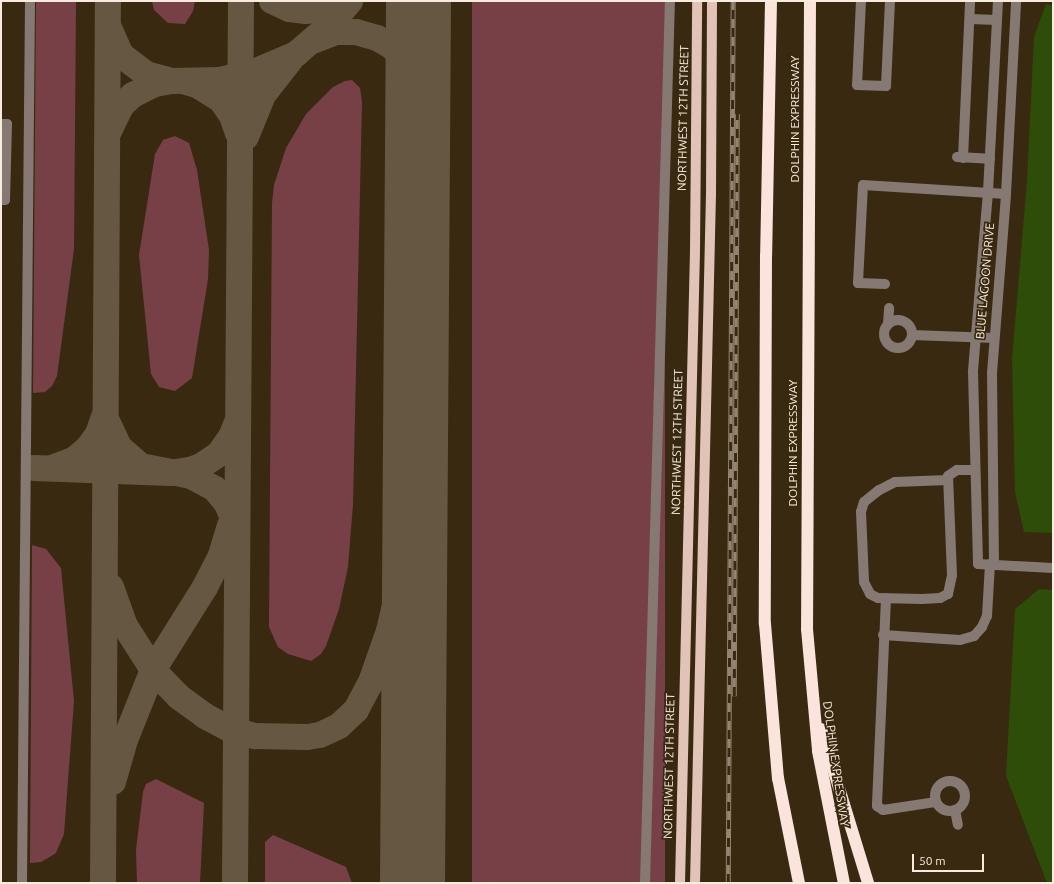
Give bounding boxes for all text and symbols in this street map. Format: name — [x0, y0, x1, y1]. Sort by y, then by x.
street label: NORTHWEST 12TH STREET — [675, 45, 691, 191]
street label: DOLPHIN EXPRESSWAY — [788, 56, 802, 182]
street label: BLUE LAGOON DRIVE — [973, 222, 997, 340]
street label: NORTHWEST 12TH STREET — [669, 369, 685, 515]
street label: DOLPHIN EXPRESSWAY — [786, 380, 800, 506]
street label: NORTHWEST 12TH STREET — [661, 693, 677, 839]
street label: DOLPHIN EXPRESSWAY — [820, 700, 852, 828]
scale bar — [914, 846, 986, 872]
text: 50 m — [919, 854, 946, 867]

